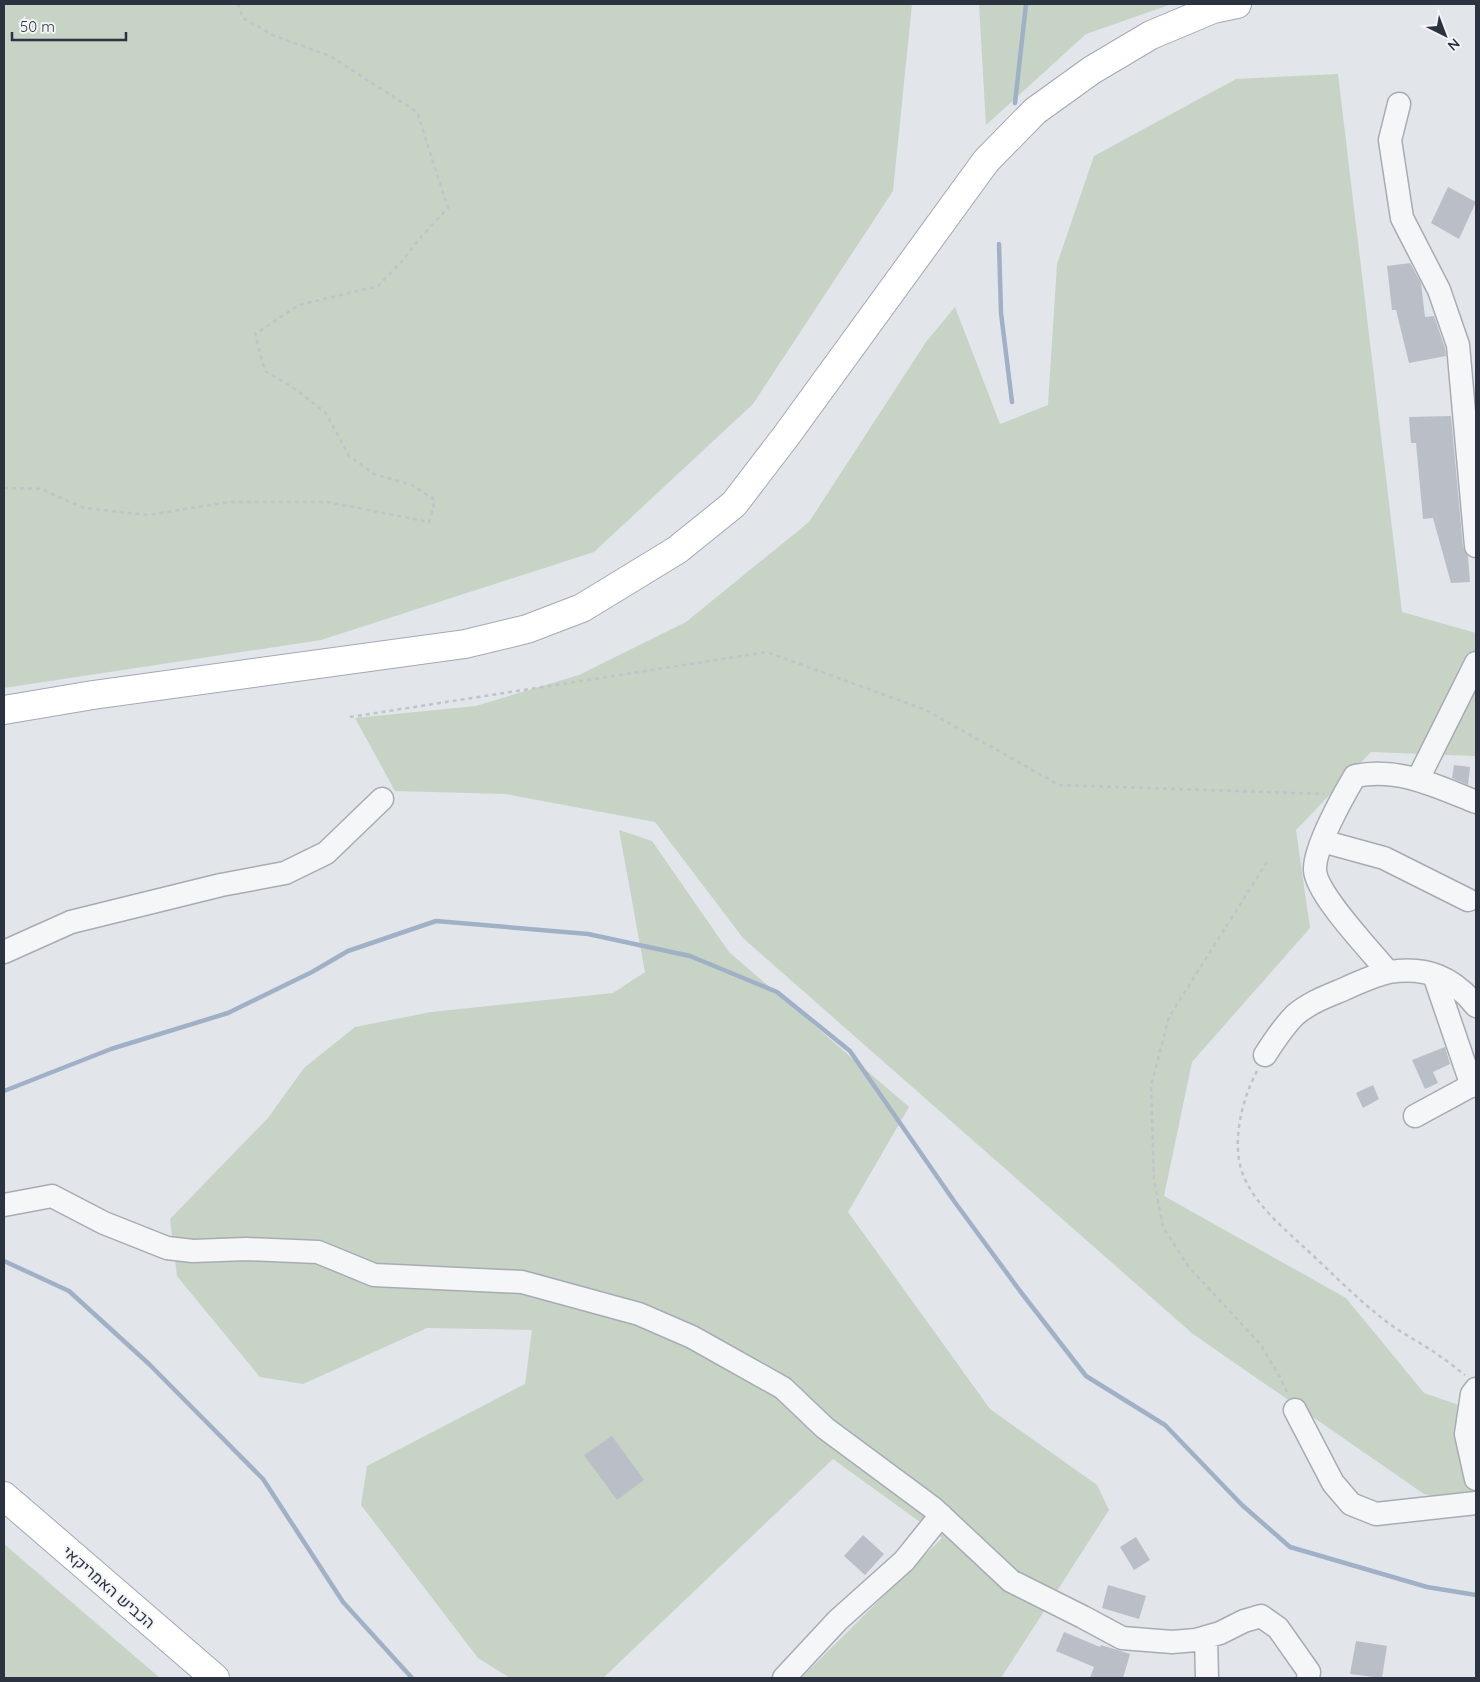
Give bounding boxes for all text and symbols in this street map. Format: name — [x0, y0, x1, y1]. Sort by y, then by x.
scale bar — [12, 10, 126, 42]
north arrow — [1420, 10, 1470, 60]
text: 50 m — [20, 17, 55, 36]
text: N — [1444, 35, 1464, 55]
street label: הכביש האמריקאי — [59, 1541, 159, 1633]

